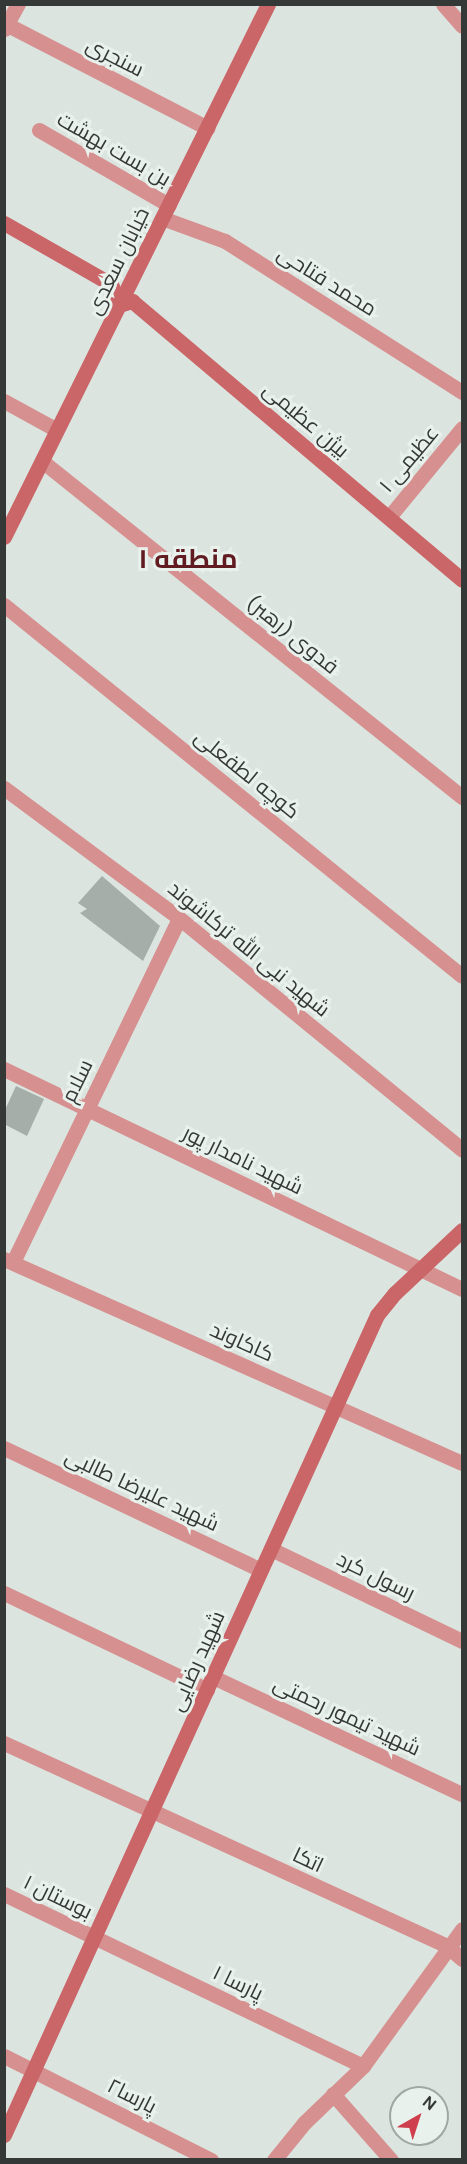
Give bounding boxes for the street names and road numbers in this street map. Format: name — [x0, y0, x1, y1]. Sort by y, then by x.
street label: سنجری — [82, 32, 148, 82]
street label: بن بست بهشت — [53, 106, 175, 192]
street label: خیابان سعدی — [81, 203, 155, 319]
street label: محمد فتاحی — [273, 241, 381, 321]
street label: بیژن عظیمی — [258, 377, 354, 463]
street label: عظیمی ۱ — [374, 421, 444, 497]
street label: فدوی (رهبر) — [242, 591, 344, 679]
street label: کوچه لطفعلی — [189, 724, 305, 824]
street label: شهید نبی الله ترکاشوند — [163, 876, 335, 1022]
street label: سلام — [56, 1055, 98, 1107]
street label: شهید نامدار پور — [179, 1120, 307, 1200]
street label: کاکاوند — [206, 1317, 278, 1367]
street label: شهید علیرضا طالبی — [61, 1443, 223, 1537]
street label: رسول کرد — [333, 1546, 419, 1606]
street label: شهید رضایی — [164, 1607, 230, 1715]
street label: شهید تیمور رحمتی — [269, 1671, 425, 1761]
street label: اتکا — [289, 1842, 327, 1878]
street label: بوستان ۱ — [19, 1870, 97, 1924]
street label: پارسا ۱ — [209, 1960, 267, 2006]
street label: پارسا۲ — [103, 2073, 161, 2119]

